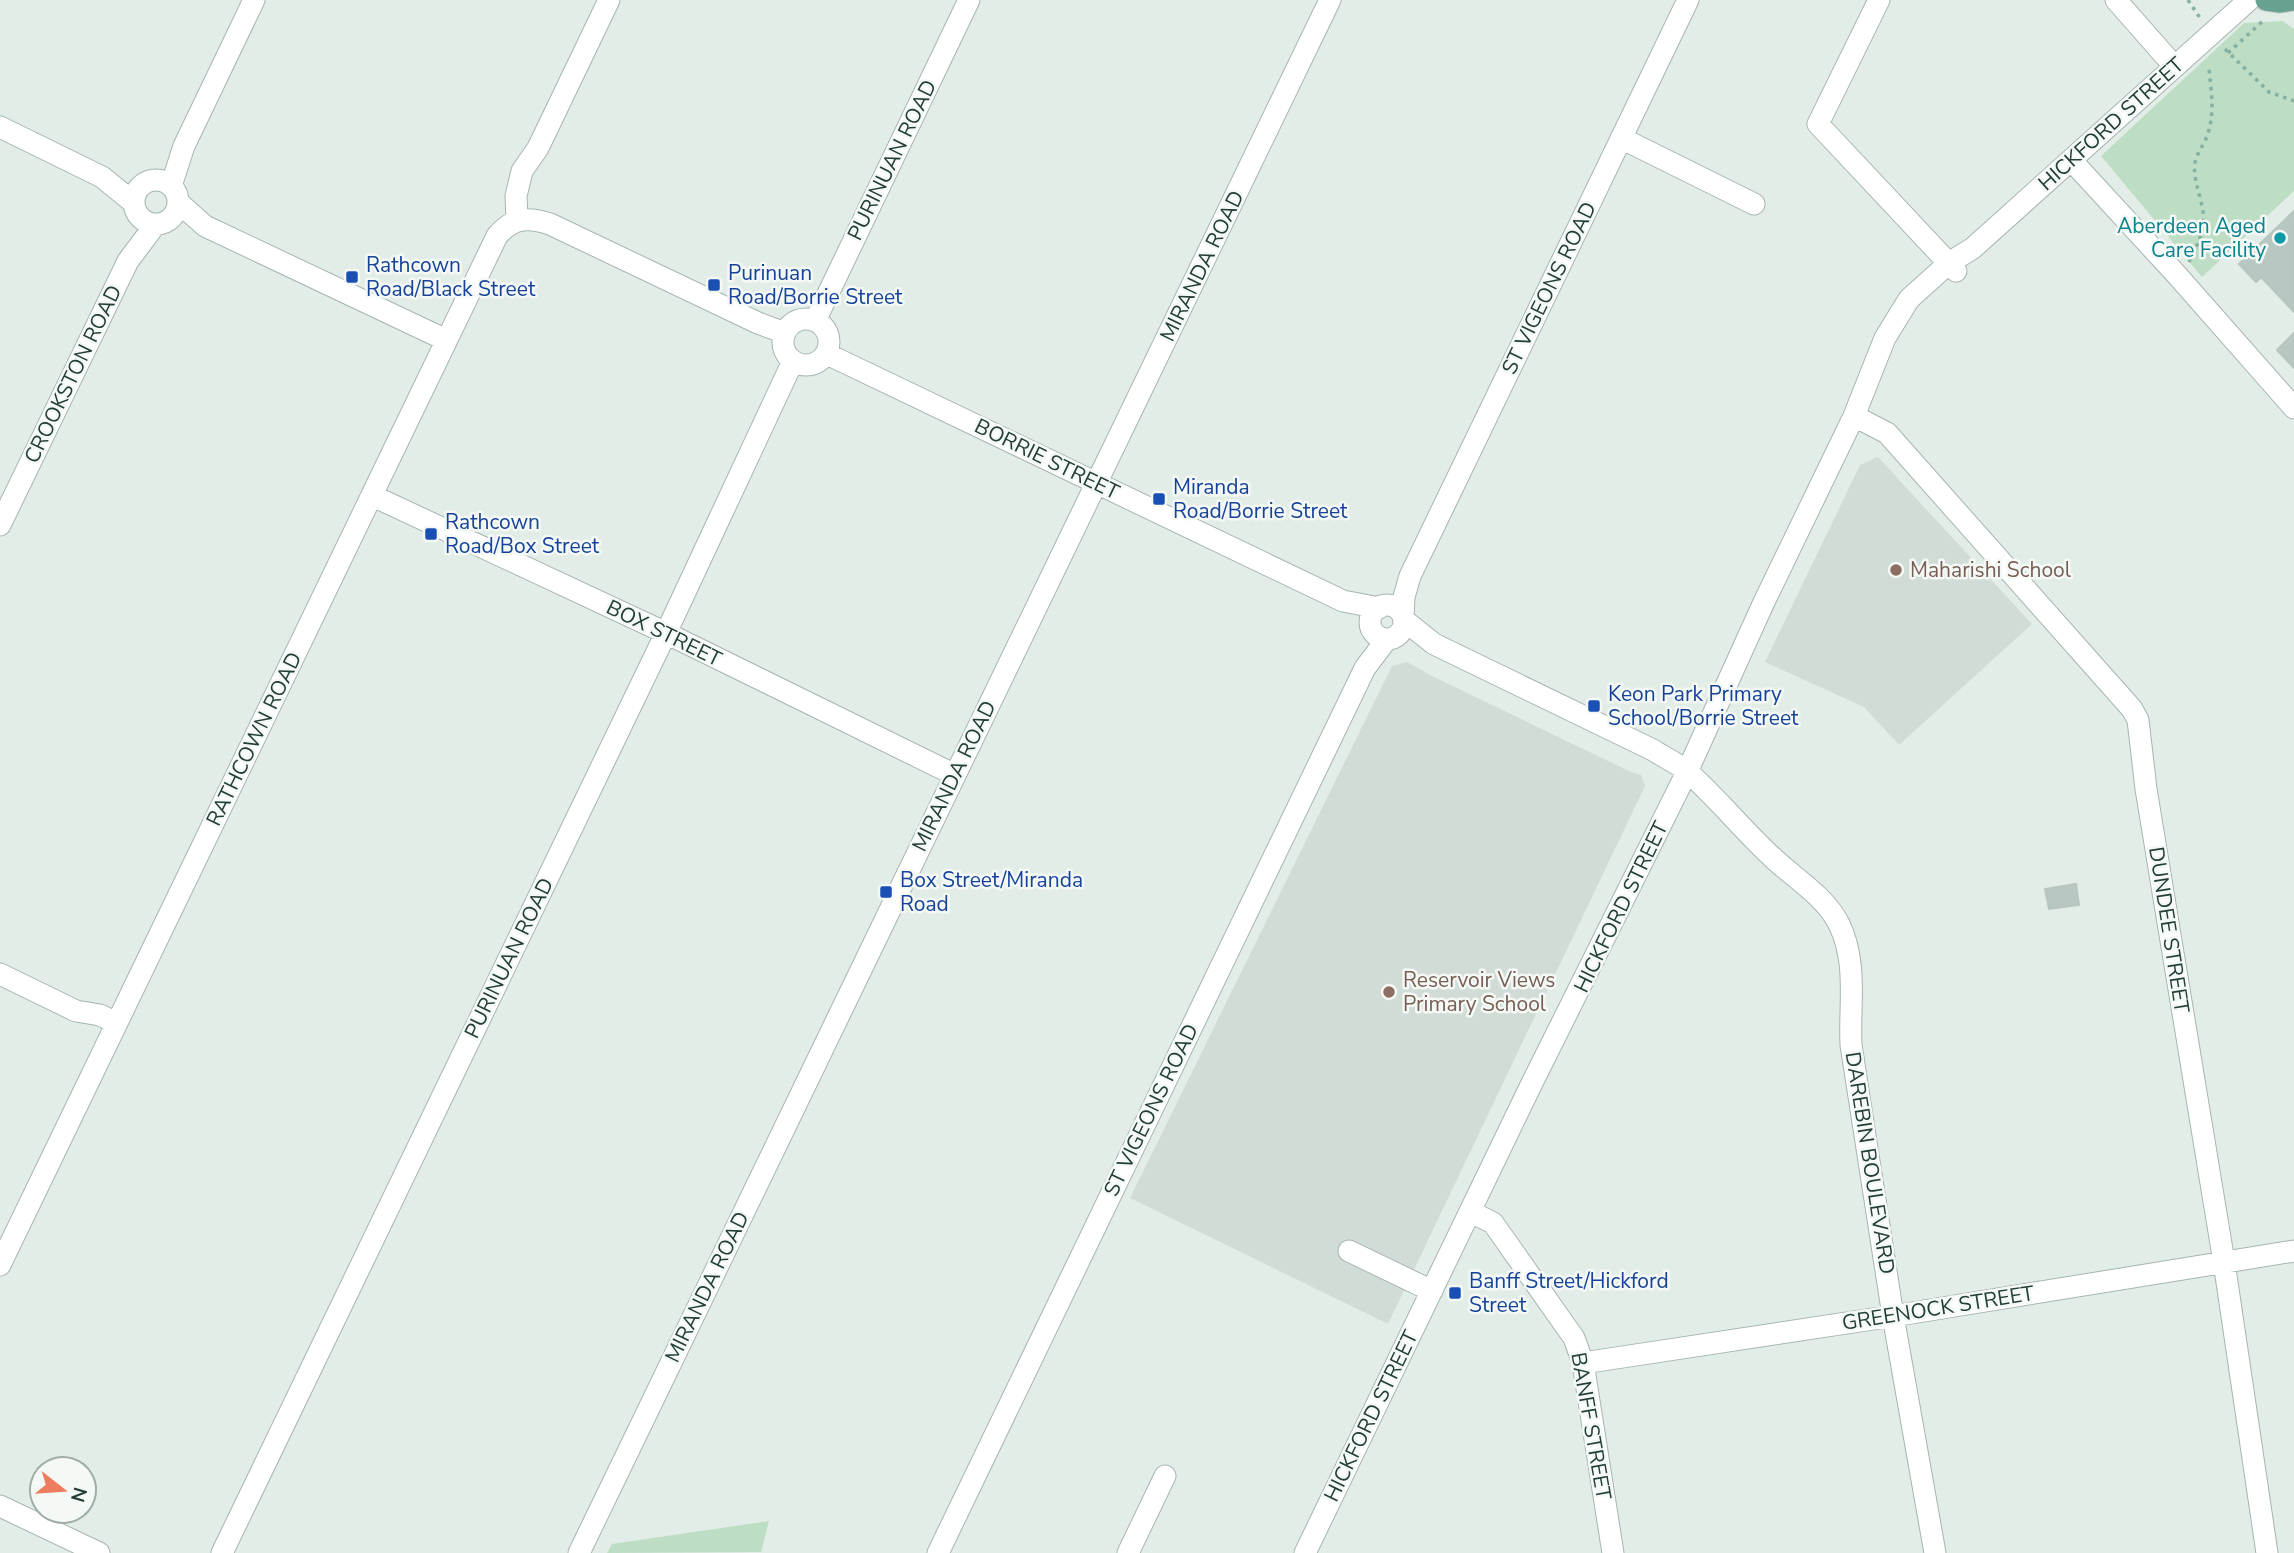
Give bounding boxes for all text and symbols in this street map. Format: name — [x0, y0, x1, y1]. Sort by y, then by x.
street label: HICKFORD STREET — [2032, 51, 2190, 197]
street label: PURINUAN ROAD — [841, 75, 943, 245]
street label: MIRANDA ROAD — [1153, 186, 1251, 346]
street label: ST VIGEONS ROAD — [1495, 197, 1603, 379]
place label: Aberdeen Aged Care Facility — [2117, 212, 2266, 264]
marker: Aberdeen Aged Care Facility — [2272, 230, 2288, 246]
place label: Rathcown Road/Black Street — [366, 251, 536, 303]
place label: Purinuan Road/Borrie Street — [728, 259, 903, 311]
marker: Rathcown Road/Black Street — [344, 269, 360, 285]
marker: Purinuan Road/Borrie Street — [706, 277, 722, 293]
street label: CROOKSTON ROAD — [18, 280, 128, 468]
street label: BORRIE STREET — [970, 412, 1124, 506]
place label: Miranda Road/Borrie Street — [1173, 473, 1348, 525]
marker: Miranda Road/Borrie Street — [1151, 491, 1167, 507]
place label: Rathcown Road/Box Street — [445, 508, 600, 560]
marker: Rathcown Road/Box Street — [423, 526, 439, 542]
place label: Maharishi School — [1910, 556, 2072, 584]
marker: Maharishi School — [1888, 562, 1904, 578]
street label: BOX STREET — [602, 593, 727, 673]
street label: RATHCOWN ROAD — [200, 647, 308, 831]
place label: Keon Park Primary School/Borrie Street — [1608, 680, 1799, 732]
street label: MIRANDA ROAD — [905, 696, 1003, 856]
marker: Keon Park Primary School/Borrie Street — [1586, 698, 1602, 714]
street label: HICKFORD STREET — [1567, 816, 1675, 997]
street label: DUNDEE STREET — [2142, 845, 2196, 1016]
place label: Box Street/Miranda Road — [900, 866, 1083, 918]
street label: PURINUAN ROAD — [458, 873, 560, 1043]
marker: Box Street/Miranda Road — [878, 884, 894, 900]
place label: Reservoir Views Primary School — [1403, 966, 1555, 1018]
marker: Reservoir Views Primary School — [1381, 984, 1397, 1000]
street label: ST VIGEONS ROAD — [1097, 1019, 1205, 1201]
street label: DAREBIN BOULEVARD — [1839, 1050, 1901, 1276]
street label: MIRANDA ROAD — [658, 1207, 756, 1367]
place label: Banff Street/Hickford Street — [1469, 1267, 1669, 1319]
street label: GREENOCK STREET — [1840, 1279, 2036, 1337]
marker: Banff Street/Hickford Street — [1447, 1285, 1463, 1301]
street label: HICKFORD STREET — [1317, 1325, 1425, 1506]
street label: BANFF STREET — [1564, 1350, 1618, 1502]
north arrow — [28, 1455, 98, 1525]
text: N — [64, 1484, 93, 1505]

